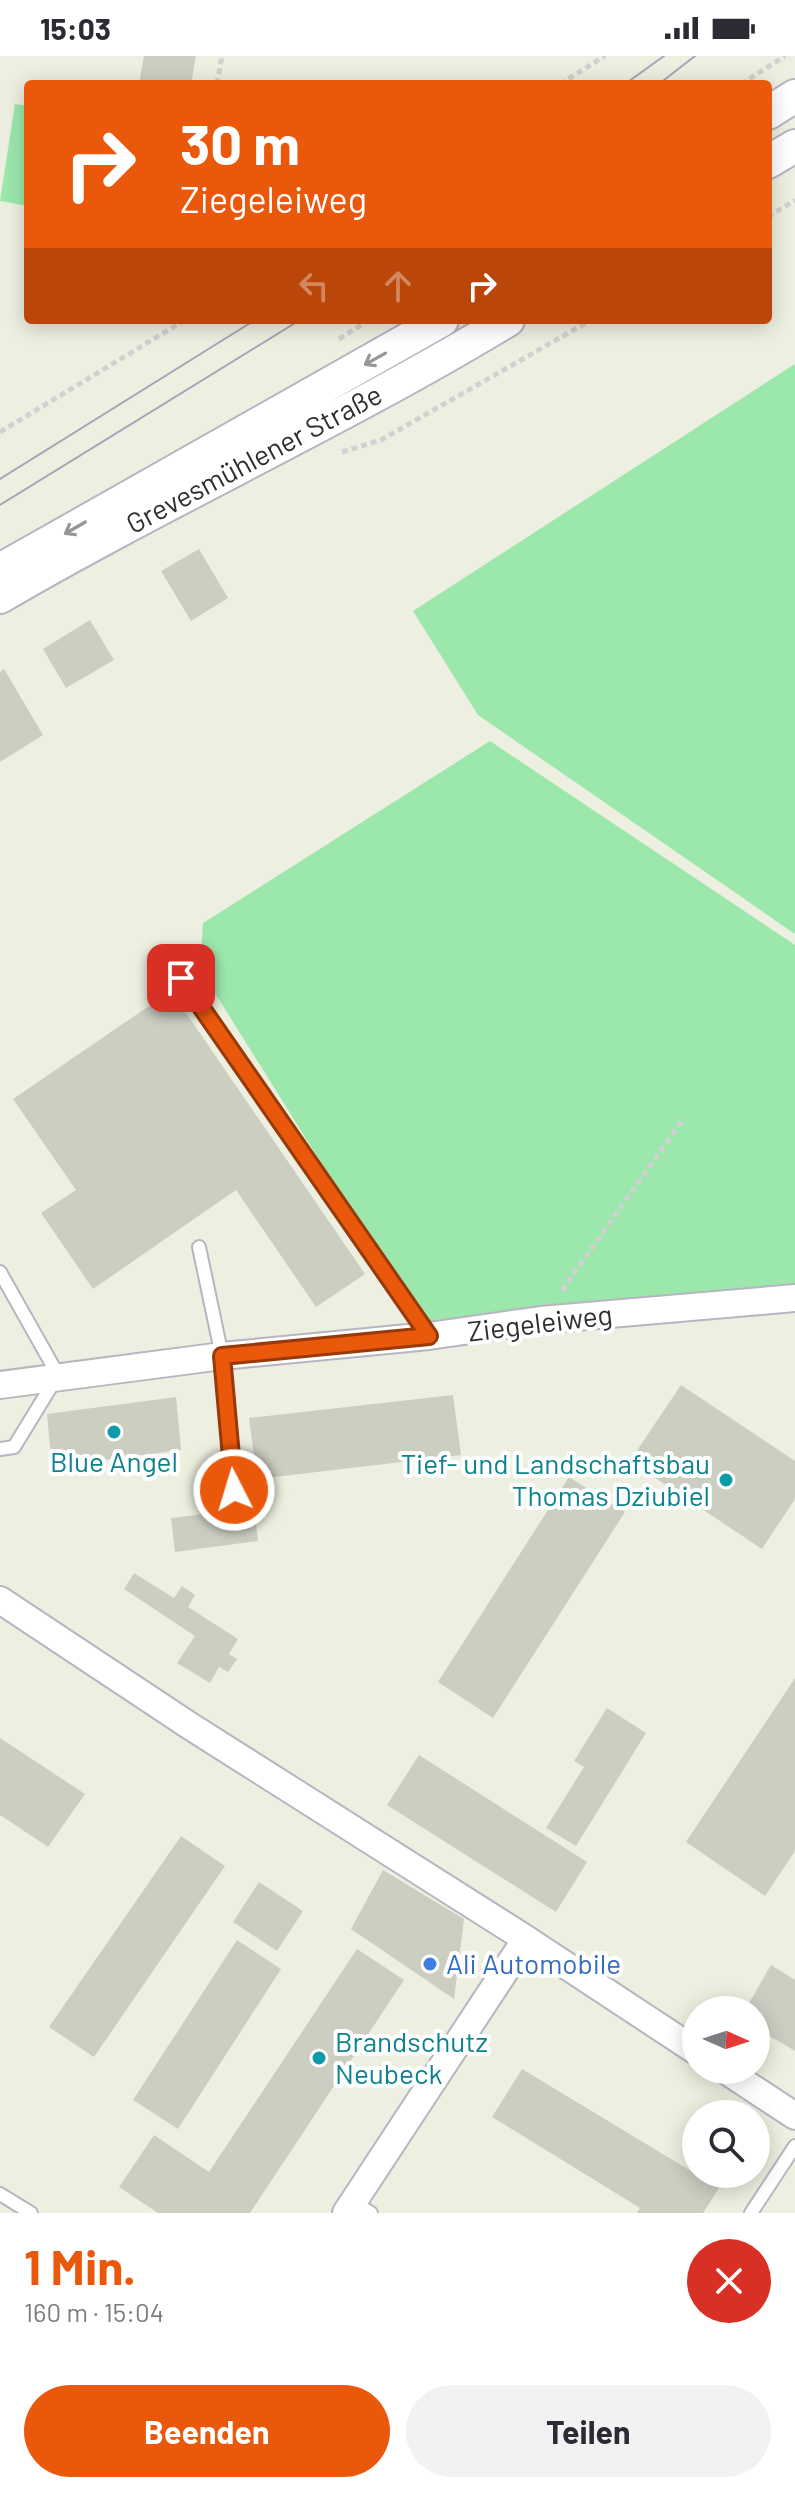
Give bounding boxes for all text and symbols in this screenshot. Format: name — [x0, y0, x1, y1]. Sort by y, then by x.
text: 15:03 — [40, 10, 111, 46]
text: 30 m — [180, 109, 300, 176]
icon: right — [48, 112, 152, 216]
text: Ziegeleiweg — [180, 177, 367, 220]
icon: left — [292, 264, 336, 308]
icon: ahead — [376, 264, 420, 308]
icon: right — [460, 264, 504, 308]
one-way arrow — [363, 352, 387, 367]
street label: Grevesmühlener Straße — [120, 376, 387, 540]
one-way arrow — [64, 520, 87, 536]
pin — [147, 944, 215, 1012]
icon: arrive — [159, 956, 203, 1000]
street label: Ziegeleiweg — [466, 1296, 614, 1348]
marker: Blue Angel — [105, 1423, 123, 1441]
place label: Blue Angel — [50, 1444, 178, 1478]
place label: Tief- und Landschaftsbau Thomas Dziubiel — [401, 1446, 710, 1512]
position arrow — [192, 1448, 276, 1532]
marker: Tief- und Landschaftsbau Thomas Dziubiel — [717, 1471, 735, 1489]
place label: Ali Automobile — [446, 1946, 621, 1980]
marker: Ali Automobile — [421, 1955, 439, 1973]
north arrow — [682, 1996, 770, 2084]
map controls — [682, 1996, 770, 2188]
place label: Brandschutz Neubeck — [335, 2024, 488, 2090]
marker: Brandschutz Neubeck — [310, 2049, 328, 2067]
button: search — [682, 2100, 770, 2188]
text: 1 Min. — [24, 2237, 136, 2295]
button: close — [687, 2239, 771, 2323]
text: 160 m · 15:04 — [24, 2296, 164, 2327]
button: Beenden — [24, 2385, 390, 2477]
button: Teilen — [406, 2385, 771, 2477]

